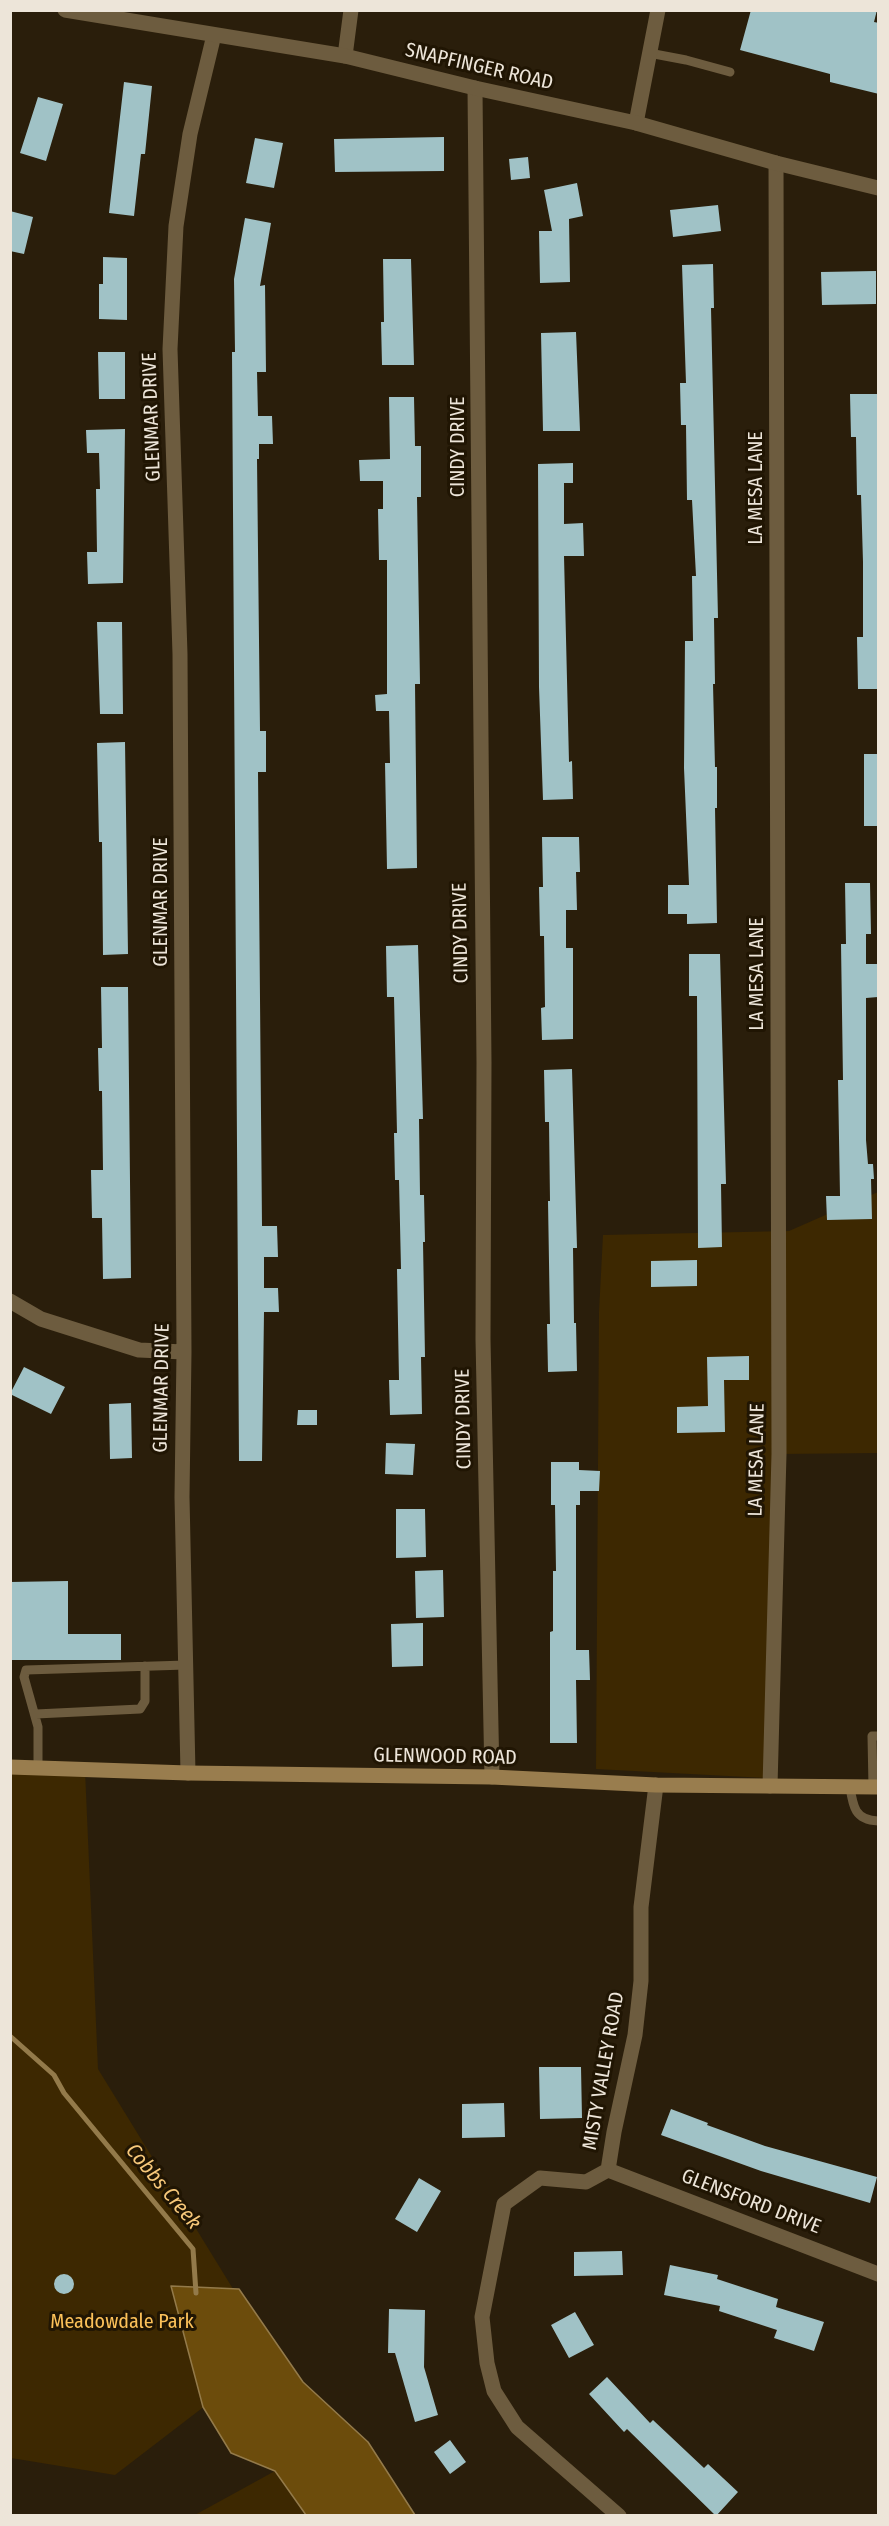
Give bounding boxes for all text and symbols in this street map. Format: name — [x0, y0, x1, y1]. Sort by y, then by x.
street label: SNAPFINGER ROAD — [403, 38, 555, 96]
street label: GLENMAR DRIVE — [138, 352, 166, 482]
street label: CINDY DRIVE — [446, 397, 470, 497]
street label: LA MESA LANE — [744, 431, 768, 545]
street label: GLENMAR DRIVE — [149, 837, 173, 967]
street label: CINDY DRIVE — [448, 883, 474, 983]
street label: LA MESA LANE — [745, 917, 769, 1031]
street label: GLENMAR DRIVE — [149, 1323, 175, 1453]
street label: CINDY DRIVE — [451, 1369, 477, 1469]
street label: LA MESA LANE — [744, 1403, 770, 1517]
street label: GLENWOOD ROAD — [373, 1744, 517, 1770]
street label: MISTY VALLEY ROAD — [578, 1990, 630, 2152]
water label: Cobbs Creek — [120, 2139, 206, 2235]
street label: GLENSFORD DRIVE — [678, 2164, 824, 2240]
park label: Meadowdale Park — [50, 2310, 194, 2334]

